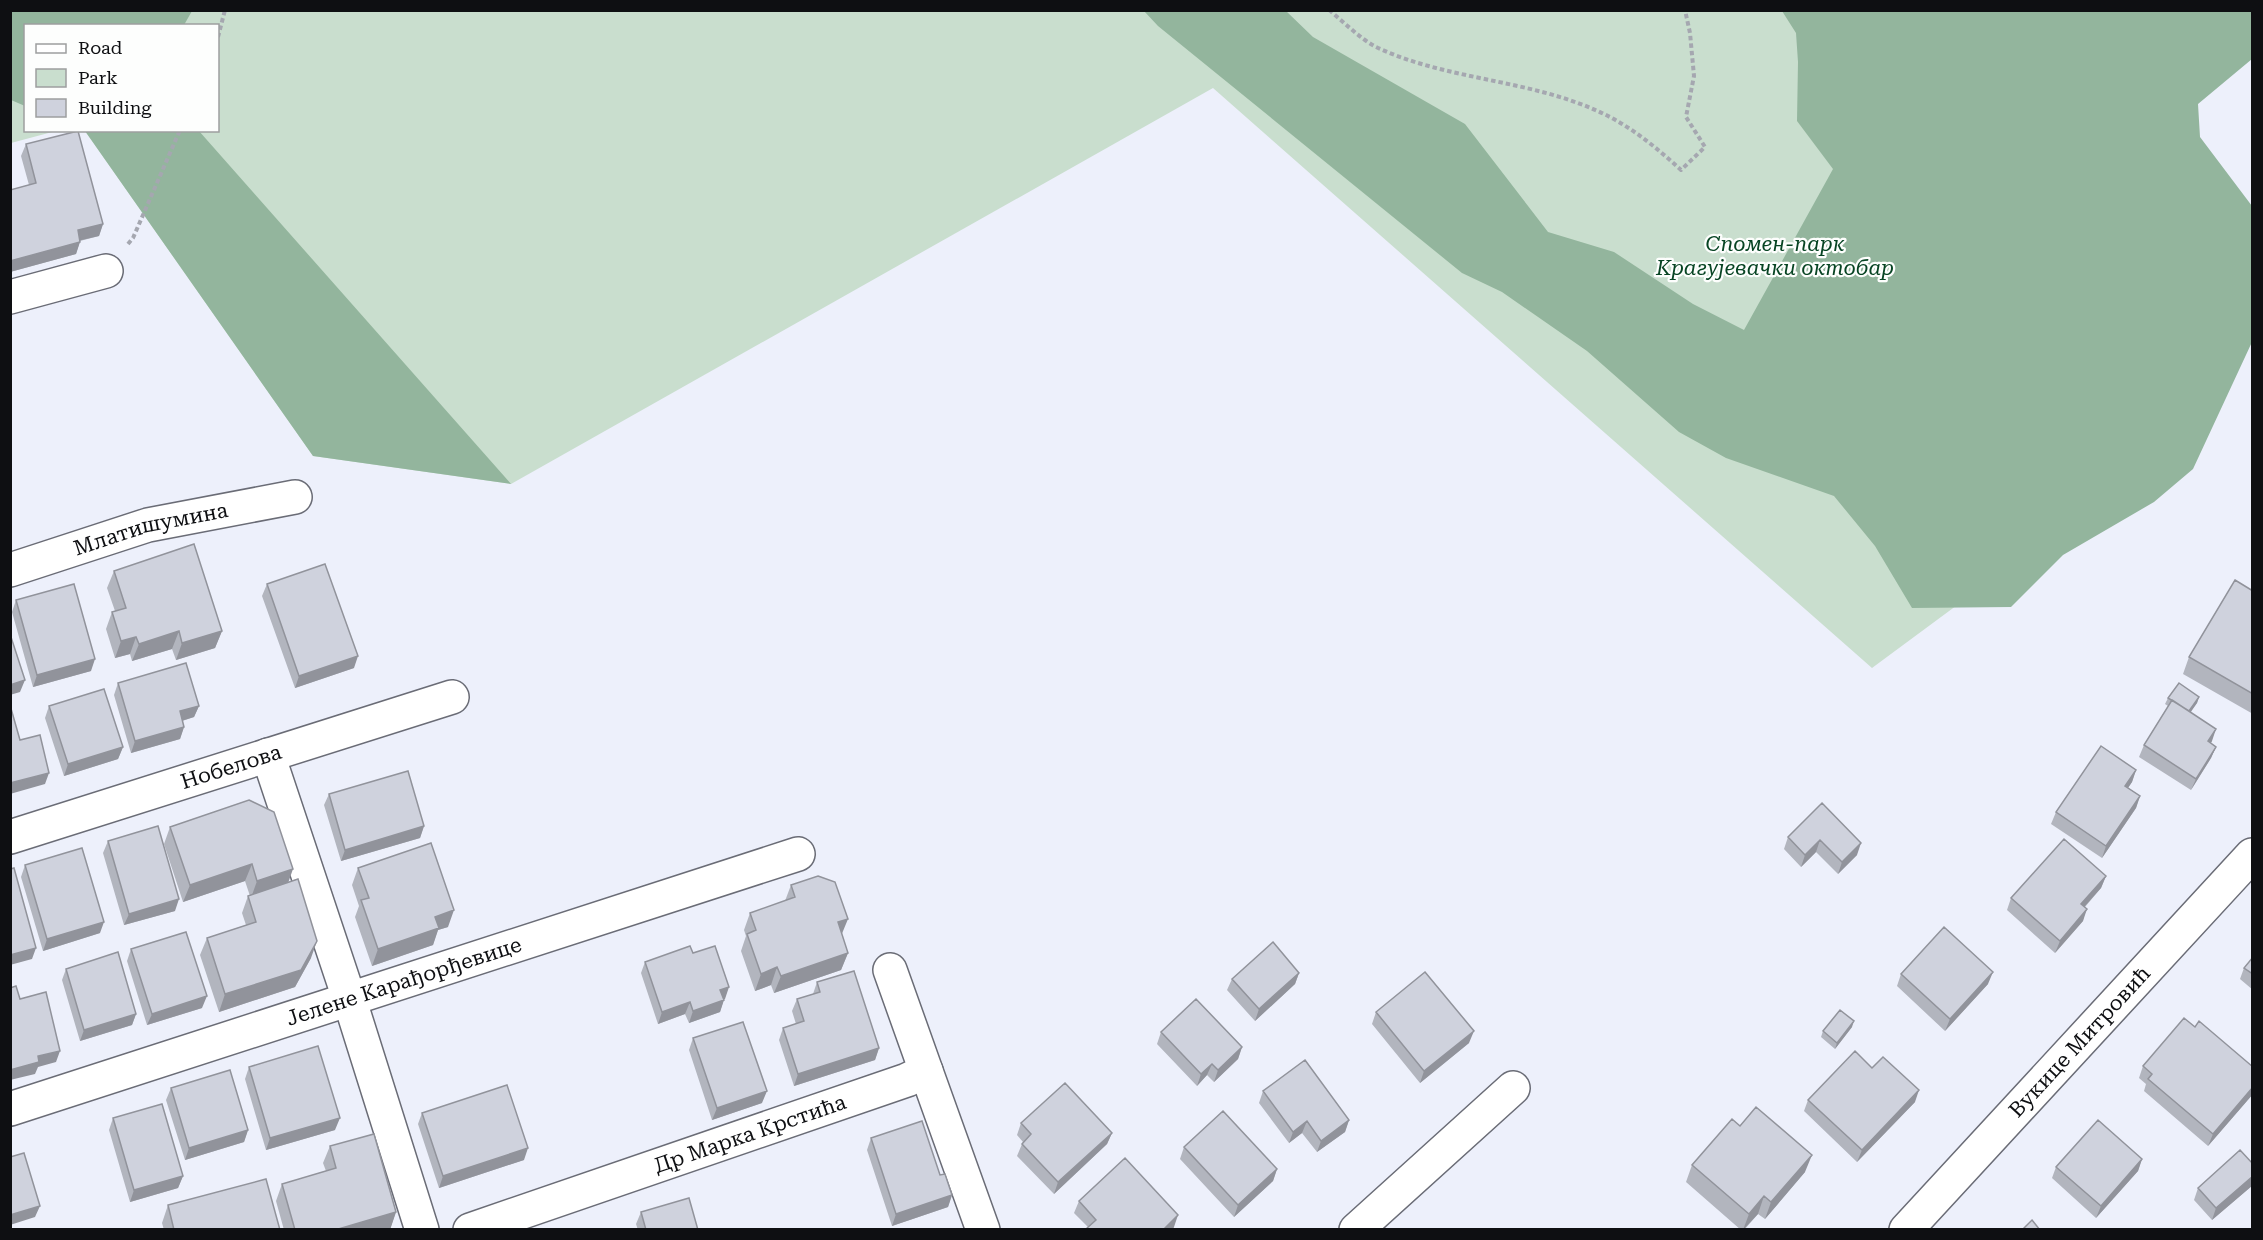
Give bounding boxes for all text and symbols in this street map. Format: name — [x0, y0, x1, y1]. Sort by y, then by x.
legend — [24, 24, 219, 132]
text: Road — [78, 37, 123, 58]
text: Park — [78, 67, 118, 88]
text: Building — [78, 97, 152, 118]
park label: Спомен-парк Крагујевачки октобар — [1655, 232, 1894, 280]
street label: Млатишумина — [71, 498, 230, 560]
street label: Нобелова — [178, 740, 285, 794]
street label: Јелене Карађорђевице — [283, 932, 525, 1031]
street label: Вукице Митровић — [2004, 961, 2155, 1122]
street label: Др Марка Крстића — [651, 1090, 850, 1178]

